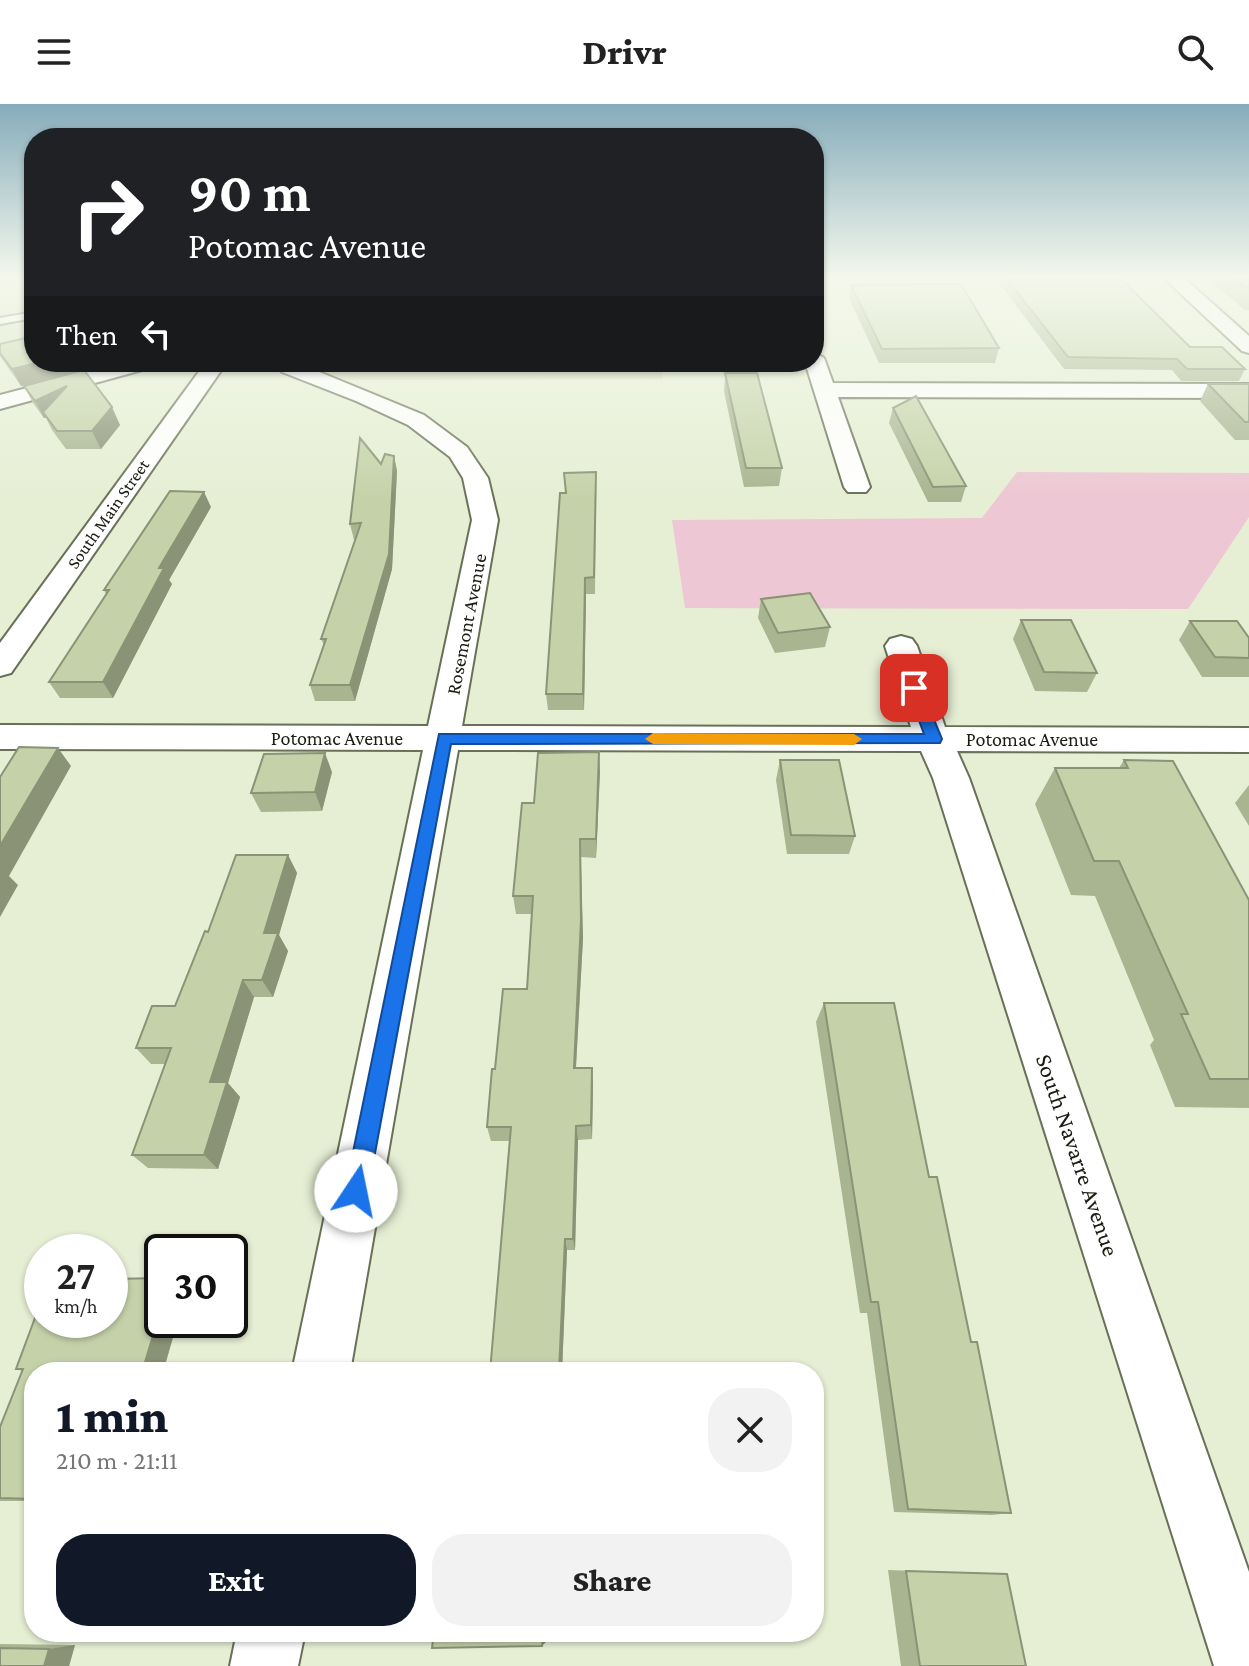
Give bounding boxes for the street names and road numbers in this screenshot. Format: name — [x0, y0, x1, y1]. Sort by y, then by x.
street label: South Main Street — [63, 455, 154, 573]
street label: Rosemont Avenue — [442, 551, 491, 696]
street label: Potomac Avenue — [271, 727, 403, 749]
street label: Potomac Avenue — [966, 728, 1098, 750]
street label: South Navarre Avenue — [1031, 1050, 1125, 1260]

